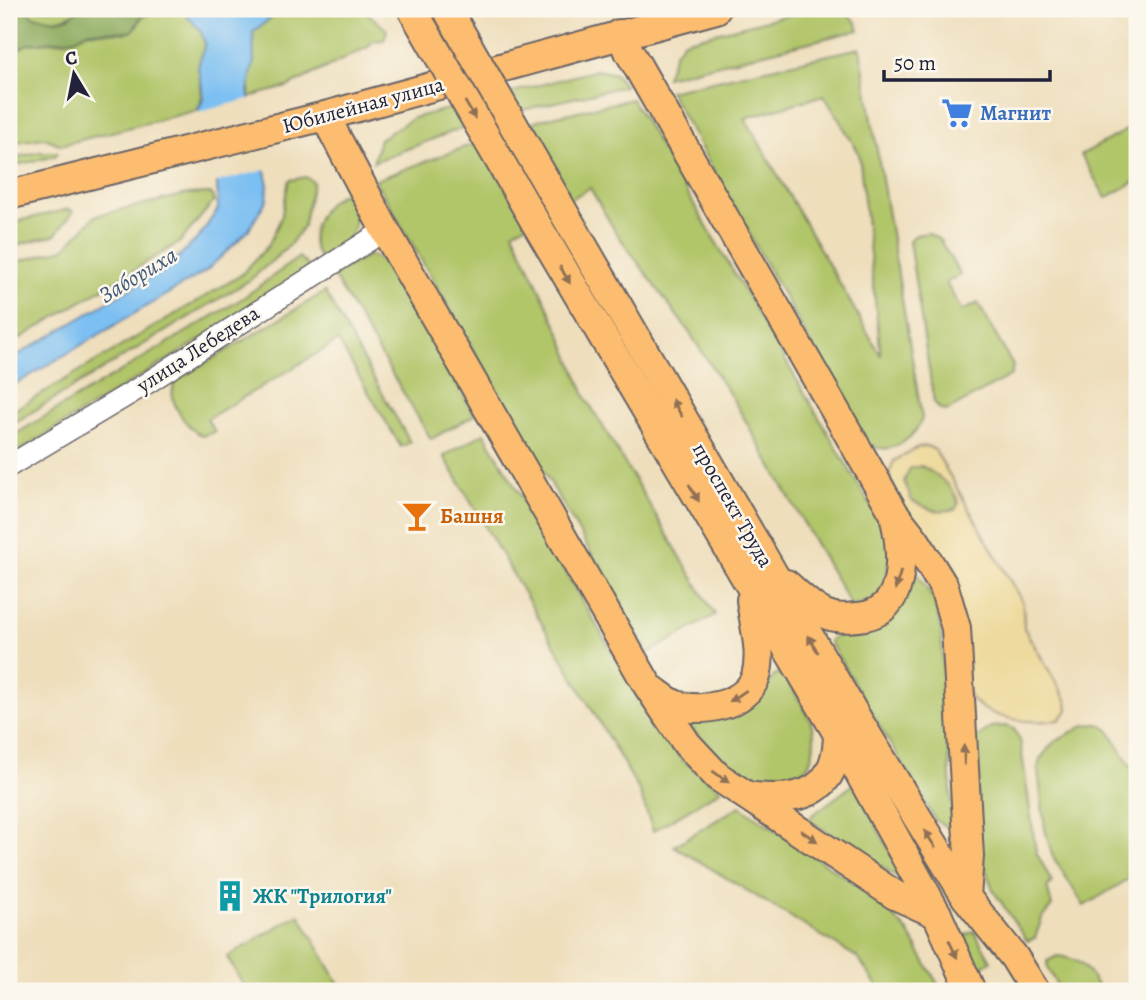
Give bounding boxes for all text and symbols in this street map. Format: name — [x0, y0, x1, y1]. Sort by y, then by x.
north arrow — [38, 38, 108, 108]
scale bar — [884, 38, 1050, 82]
text: С — [63, 44, 79, 72]
text: 50 m — [894, 49, 936, 77]
street label: Юбилейная улица — [279, 70, 447, 140]
supermarket icon: Магнит — [940, 96, 974, 130]
place label: Магнит — [980, 99, 1051, 127]
one-way arrow — [464, 101, 476, 120]
water label: Забориха — [93, 239, 183, 311]
one-way arrow — [559, 265, 571, 284]
street label: улица Лебедева — [131, 299, 265, 400]
one-way arrow — [670, 399, 683, 418]
street label: проспект Труда — [686, 438, 780, 573]
one-way arrow — [688, 483, 700, 502]
bar icon: Башня — [400, 499, 434, 533]
place label: Башня — [440, 502, 504, 530]
one-way arrow — [893, 569, 903, 590]
one-way arrow — [807, 634, 820, 653]
one-way arrow — [729, 689, 747, 703]
one-way arrow — [959, 744, 970, 766]
one-way arrow — [712, 770, 730, 784]
one-way arrow — [800, 829, 819, 842]
one-way arrow — [924, 829, 937, 848]
building icon: ЖК "Трилогия" — [213, 879, 247, 913]
place label: ЖК "Трилогия" — [253, 882, 392, 910]
one-way arrow — [947, 939, 959, 959]

